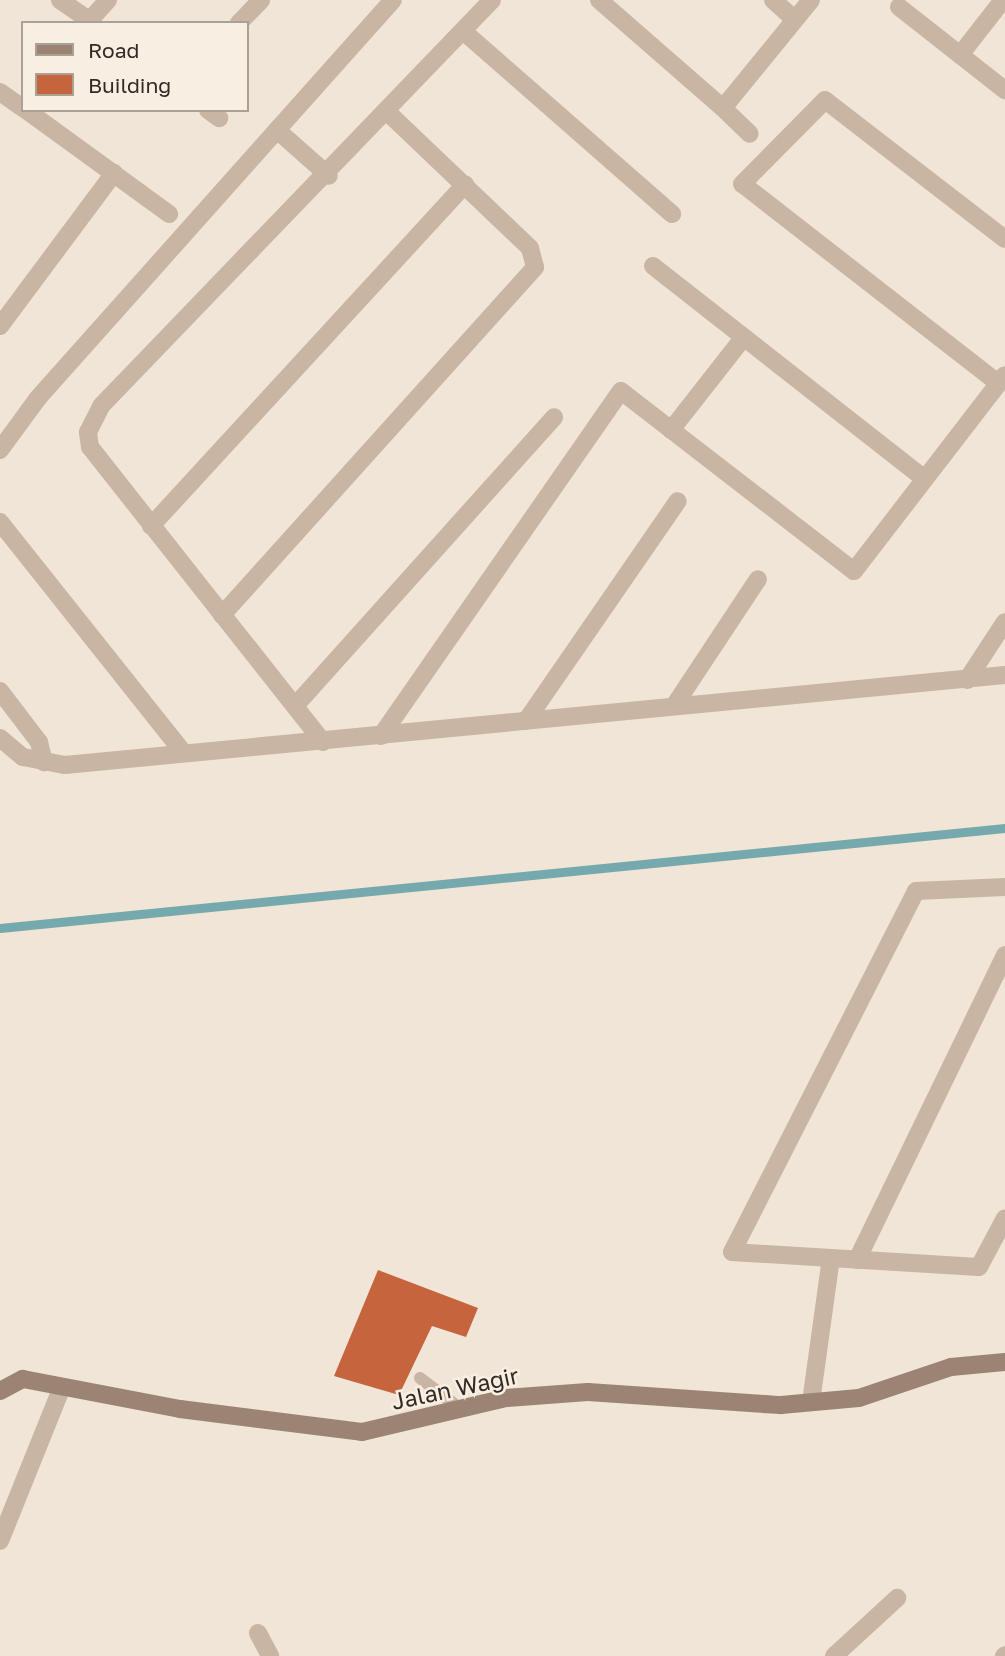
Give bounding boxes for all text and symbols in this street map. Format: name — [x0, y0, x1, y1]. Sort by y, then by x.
legend — [21, 21, 248, 112]
text: Road — [88, 37, 139, 63]
text: Building — [88, 72, 171, 98]
street label: Jalan Wagir — [389, 1361, 521, 1415]

